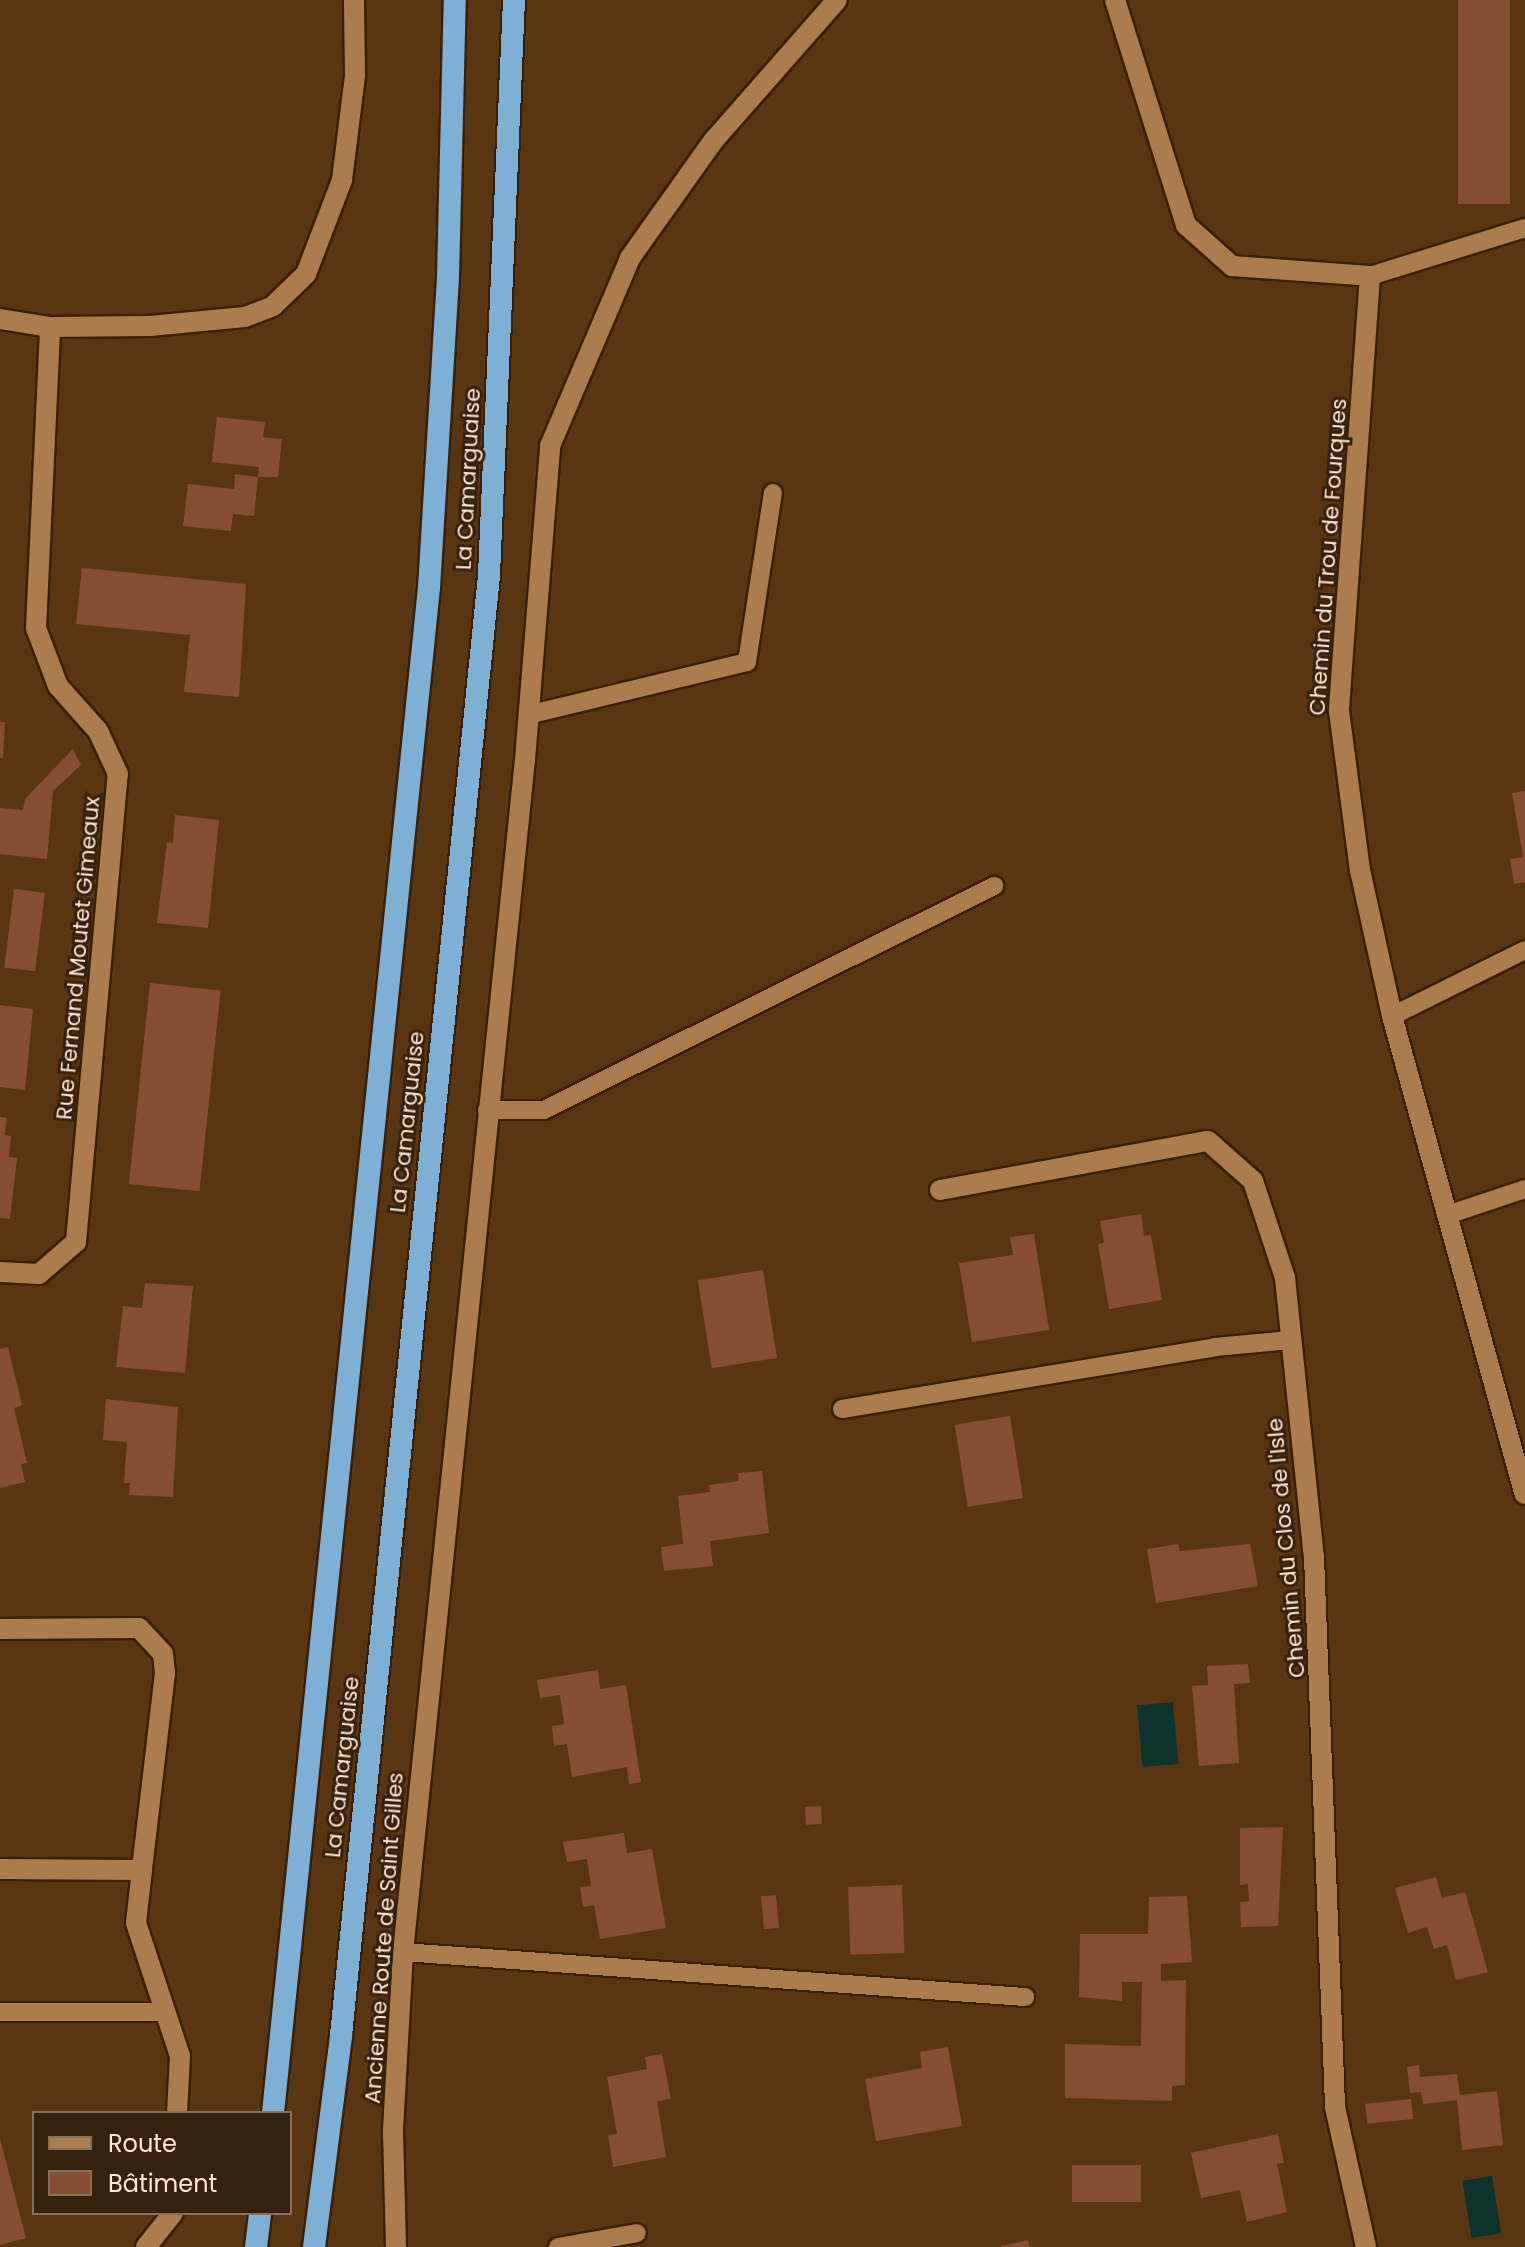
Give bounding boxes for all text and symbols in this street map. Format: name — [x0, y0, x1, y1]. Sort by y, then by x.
street label: La Camarguaise — [450, 387, 486, 571]
street label: Chemin du Trou de Fourques — [1304, 398, 1352, 716]
street label: Rue Fernand Moutet Gimeaux — [51, 795, 105, 1121]
street label: La Camarguaise — [384, 1030, 430, 1214]
street label: Chemin du Clos de l'Isle — [1261, 1417, 1311, 1679]
street label: La Camarguaise — [319, 1675, 365, 1859]
street label: Ancienne Route de Saint Gilles — [359, 1771, 409, 2105]
legend — [32, 2111, 292, 2215]
text: Route — [108, 2127, 177, 2160]
text: Bâtiment — [108, 2167, 217, 2200]

